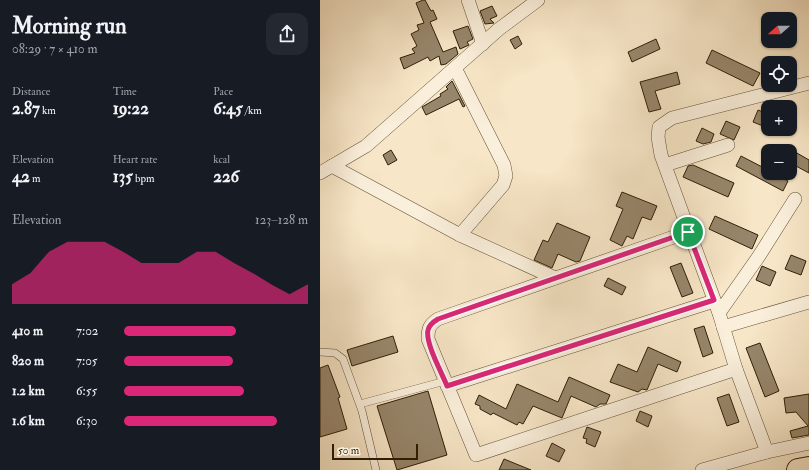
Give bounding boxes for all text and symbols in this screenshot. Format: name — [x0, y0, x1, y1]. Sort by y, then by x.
text: Morning run — [12, 12, 127, 40]
north arrow — [761, 12, 797, 48]
map controls — [761, 12, 797, 180]
button: share — [266, 13, 308, 55]
text: 08:29 · 7 × 410 m — [12, 41, 97, 57]
button: locate — [761, 56, 797, 92]
text: Distance — [12, 85, 50, 98]
text: Time — [113, 85, 137, 98]
text: Pace — [213, 85, 233, 98]
text: 2.87 — [12, 98, 40, 119]
text: 19:22 — [113, 98, 149, 119]
text: 6:45 — [213, 98, 243, 119]
button: + — [761, 100, 797, 136]
text: km — [40, 104, 56, 117]
text: /km — [243, 104, 262, 117]
button: − — [761, 144, 797, 180]
text: Elevation — [12, 153, 54, 166]
text: Heart rate — [113, 153, 157, 166]
text: kcal — [213, 153, 230, 166]
text: 42 — [12, 166, 30, 187]
text: 135 — [113, 166, 133, 187]
text: 226 — [213, 166, 239, 187]
text: m — [30, 172, 41, 185]
text: bpm — [133, 172, 155, 185]
text: Elevation — [12, 212, 62, 228]
text: 123–128 m — [255, 212, 308, 228]
pin — [671, 215, 705, 249]
icon: arrive — [677, 221, 699, 243]
text: 410 m — [12, 323, 43, 339]
text: 7:02 — [76, 323, 98, 339]
text: 820 m — [12, 353, 44, 369]
text: 7:05 — [76, 353, 98, 369]
text: 1.2 km — [12, 383, 45, 399]
text: 6:55 — [76, 383, 97, 399]
text: 1.6 km — [12, 413, 45, 429]
text: 6:30 — [76, 413, 97, 429]
scale bar — [332, 442, 418, 461]
text: 50 m — [338, 444, 359, 457]

